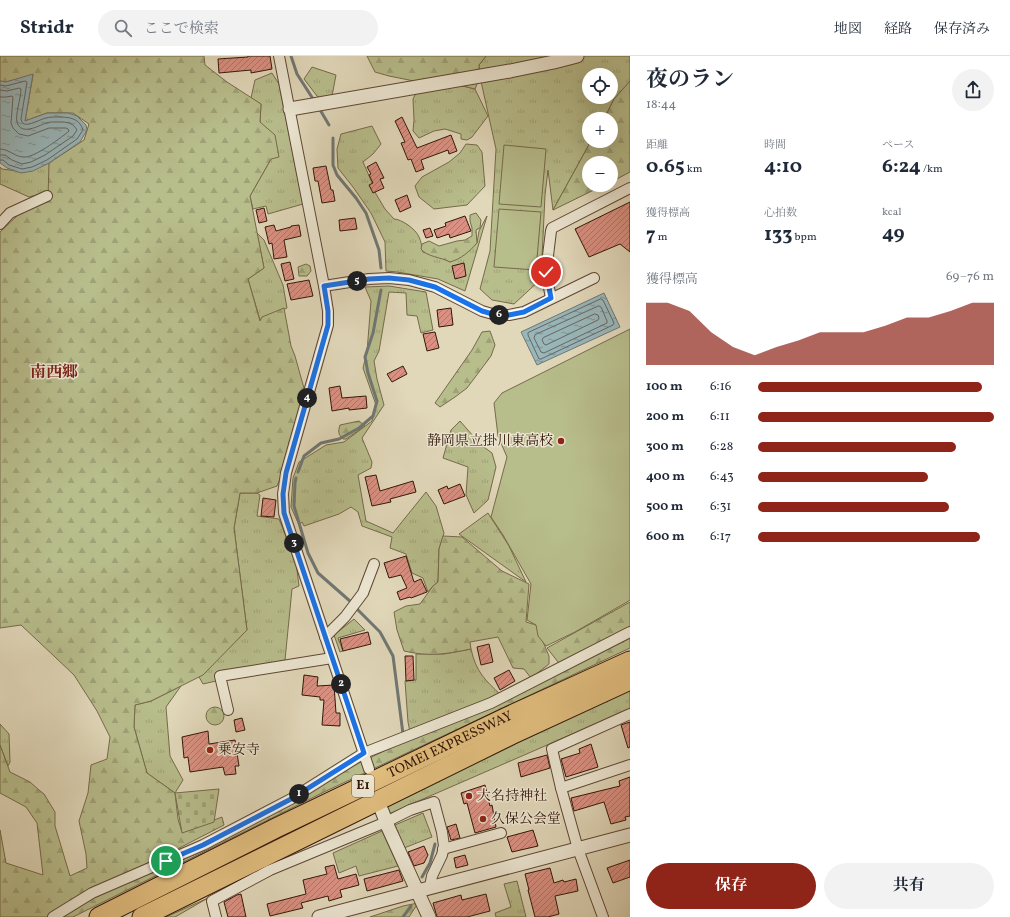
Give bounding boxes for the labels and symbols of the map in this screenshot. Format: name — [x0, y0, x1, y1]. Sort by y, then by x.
pin — [529, 255, 563, 289]
pin: 5 — [347, 271, 367, 291]
pin: 6 — [489, 305, 509, 325]
district label: 南西郷 — [30, 362, 78, 384]
pin: 4 — [297, 388, 317, 408]
place label: 静岡県立掛川東高校 — [427, 432, 553, 451]
marker: 静岡県立掛川東高校 — [556, 436, 566, 446]
pin: 3 — [284, 533, 304, 553]
pin: 2 — [331, 674, 351, 694]
street label: TOMEI EXPRESSWAY — [384, 706, 516, 783]
place label: 乗安寺 — [218, 741, 260, 760]
marker: 乗安寺 — [205, 745, 215, 755]
road number: E1 — [352, 775, 374, 797]
pin: 1 — [289, 784, 309, 804]
place label: 大名持神社 — [477, 787, 547, 806]
marker: 大名持神社 — [464, 791, 474, 801]
place label: 久保公会堂 — [491, 810, 561, 829]
marker: 久保公会堂 — [478, 814, 488, 824]
pin — [149, 844, 183, 878]

